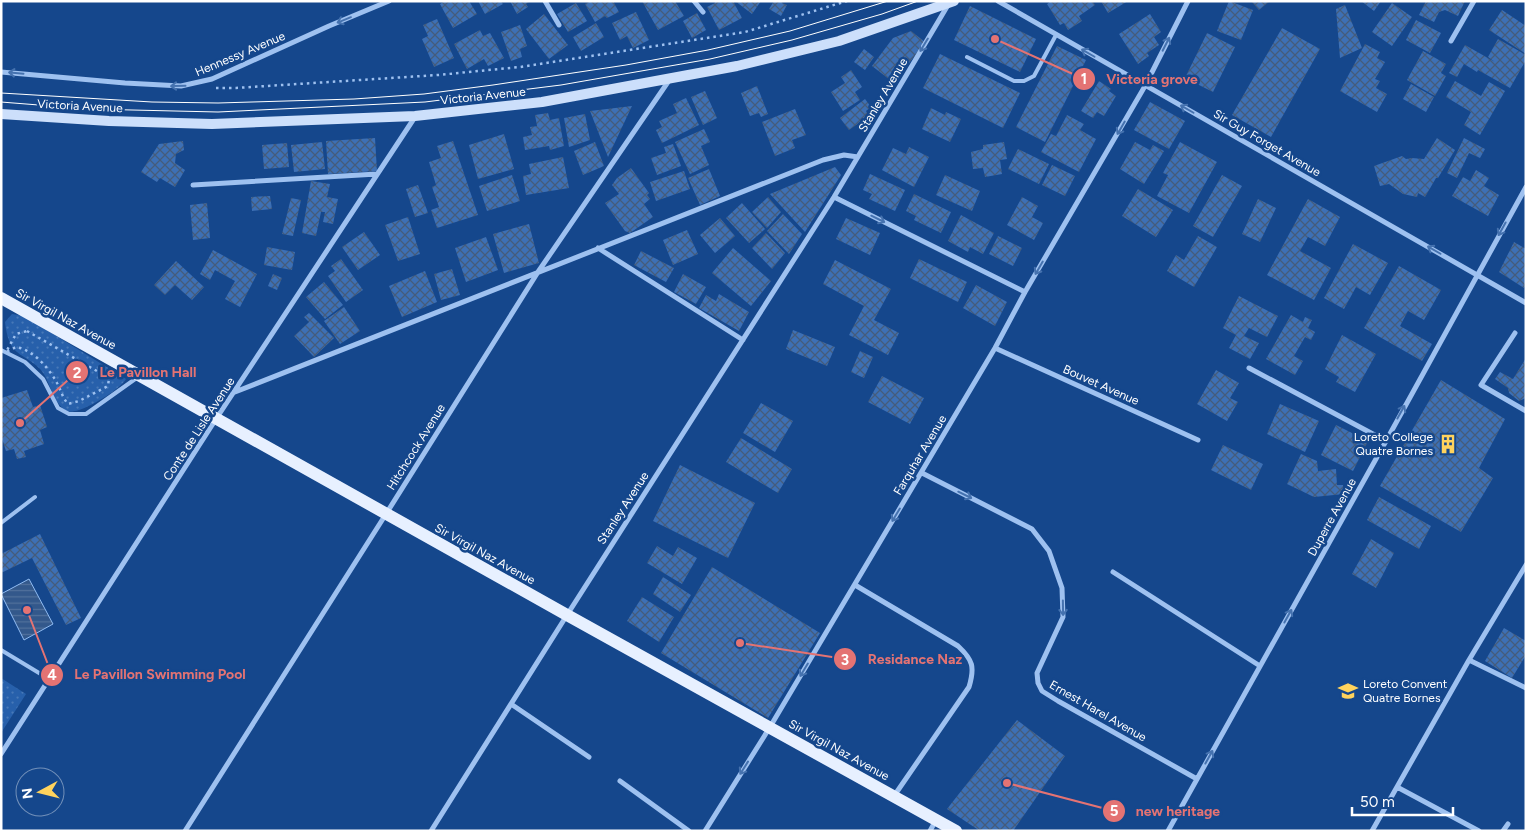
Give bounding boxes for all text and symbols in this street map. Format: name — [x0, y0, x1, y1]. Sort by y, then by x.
one-way arrow — [337, 15, 352, 25]
street label: Hennessy Avenue — [193, 29, 288, 79]
one-way arrow — [1162, 36, 1172, 51]
one-way arrow — [919, 37, 929, 51]
one-way arrow — [1080, 48, 1095, 58]
street label: Stanley Avenue — [855, 55, 911, 134]
callout: Victoria grove — [1071, 64, 1208, 93]
one-way arrow — [8, 68, 24, 78]
text: 1 — [1081, 70, 1087, 88]
text: Victoria grove — [1106, 71, 1198, 88]
one-way arrow — [170, 81, 186, 91]
street label: Victoria Avenue — [440, 85, 527, 107]
street label: Victoria Avenue — [37, 97, 124, 115]
one-way arrow — [1180, 104, 1194, 114]
street label: Sir Guy Forget Avenue — [1211, 107, 1323, 180]
one-way arrow — [1115, 120, 1125, 134]
one-way arrow — [870, 214, 885, 224]
one-way arrow — [1497, 221, 1506, 236]
one-way arrow — [1427, 245, 1442, 255]
one-way arrow — [1034, 261, 1044, 276]
street label: Sir Virgil Naz Avenue — [13, 286, 119, 353]
callout: Le Pavillon Hall — [64, 358, 206, 387]
street label: Bouvet Avenue — [1061, 362, 1142, 408]
text: 2 — [73, 364, 82, 382]
text: Le Pavillon Hall — [100, 364, 196, 381]
street label: Conte de Lisle Avenue — [160, 374, 238, 483]
street label: Hitchcock Avenue — [384, 401, 448, 493]
one-way arrow — [1397, 406, 1407, 420]
street label: Farquhar Avenue — [891, 412, 950, 497]
place label: Loreto College Quatre Bornes — [1354, 430, 1433, 458]
building icon: Loreto College Quatre Bornes — [1437, 433, 1459, 455]
street label: Stanley Avenue — [594, 469, 652, 547]
street label: Duperre Avenue — [1305, 475, 1359, 558]
one-way arrow — [957, 491, 972, 500]
one-way arrow — [891, 508, 901, 522]
street label: Sir Virgil Naz Avenue — [432, 521, 538, 588]
one-way arrow — [1058, 600, 1067, 616]
one-way arrow — [1284, 609, 1294, 623]
callout: Residance Naz — [833, 645, 972, 674]
text: 3 — [841, 651, 849, 669]
text: Residance Naz — [868, 651, 963, 668]
callout: Le Pavillon Swimming Pool — [39, 660, 256, 689]
one-way arrow — [799, 662, 809, 676]
text: 4 — [47, 666, 57, 684]
text: Le Pavillon Swimming Pool — [74, 666, 246, 683]
place label: Loreto Convent Quatre Bornes — [1363, 677, 1448, 705]
street label: Ernest Harel Avenue — [1047, 678, 1149, 745]
school or university icon: Loreto Convent Quatre Bornes — [1337, 680, 1359, 702]
street label: Sir Virgil Naz Avenue — [786, 717, 892, 784]
one-way arrow — [1204, 750, 1214, 765]
one-way arrow — [739, 761, 749, 775]
north arrow — [15, 767, 65, 817]
scale bar — [1352, 784, 1453, 816]
text: N — [18, 787, 37, 800]
text: 50 m — [1360, 793, 1395, 811]
callout: new heritage — [1101, 796, 1230, 825]
text: 5 — [1110, 802, 1119, 820]
text: new heritage — [1136, 803, 1220, 820]

